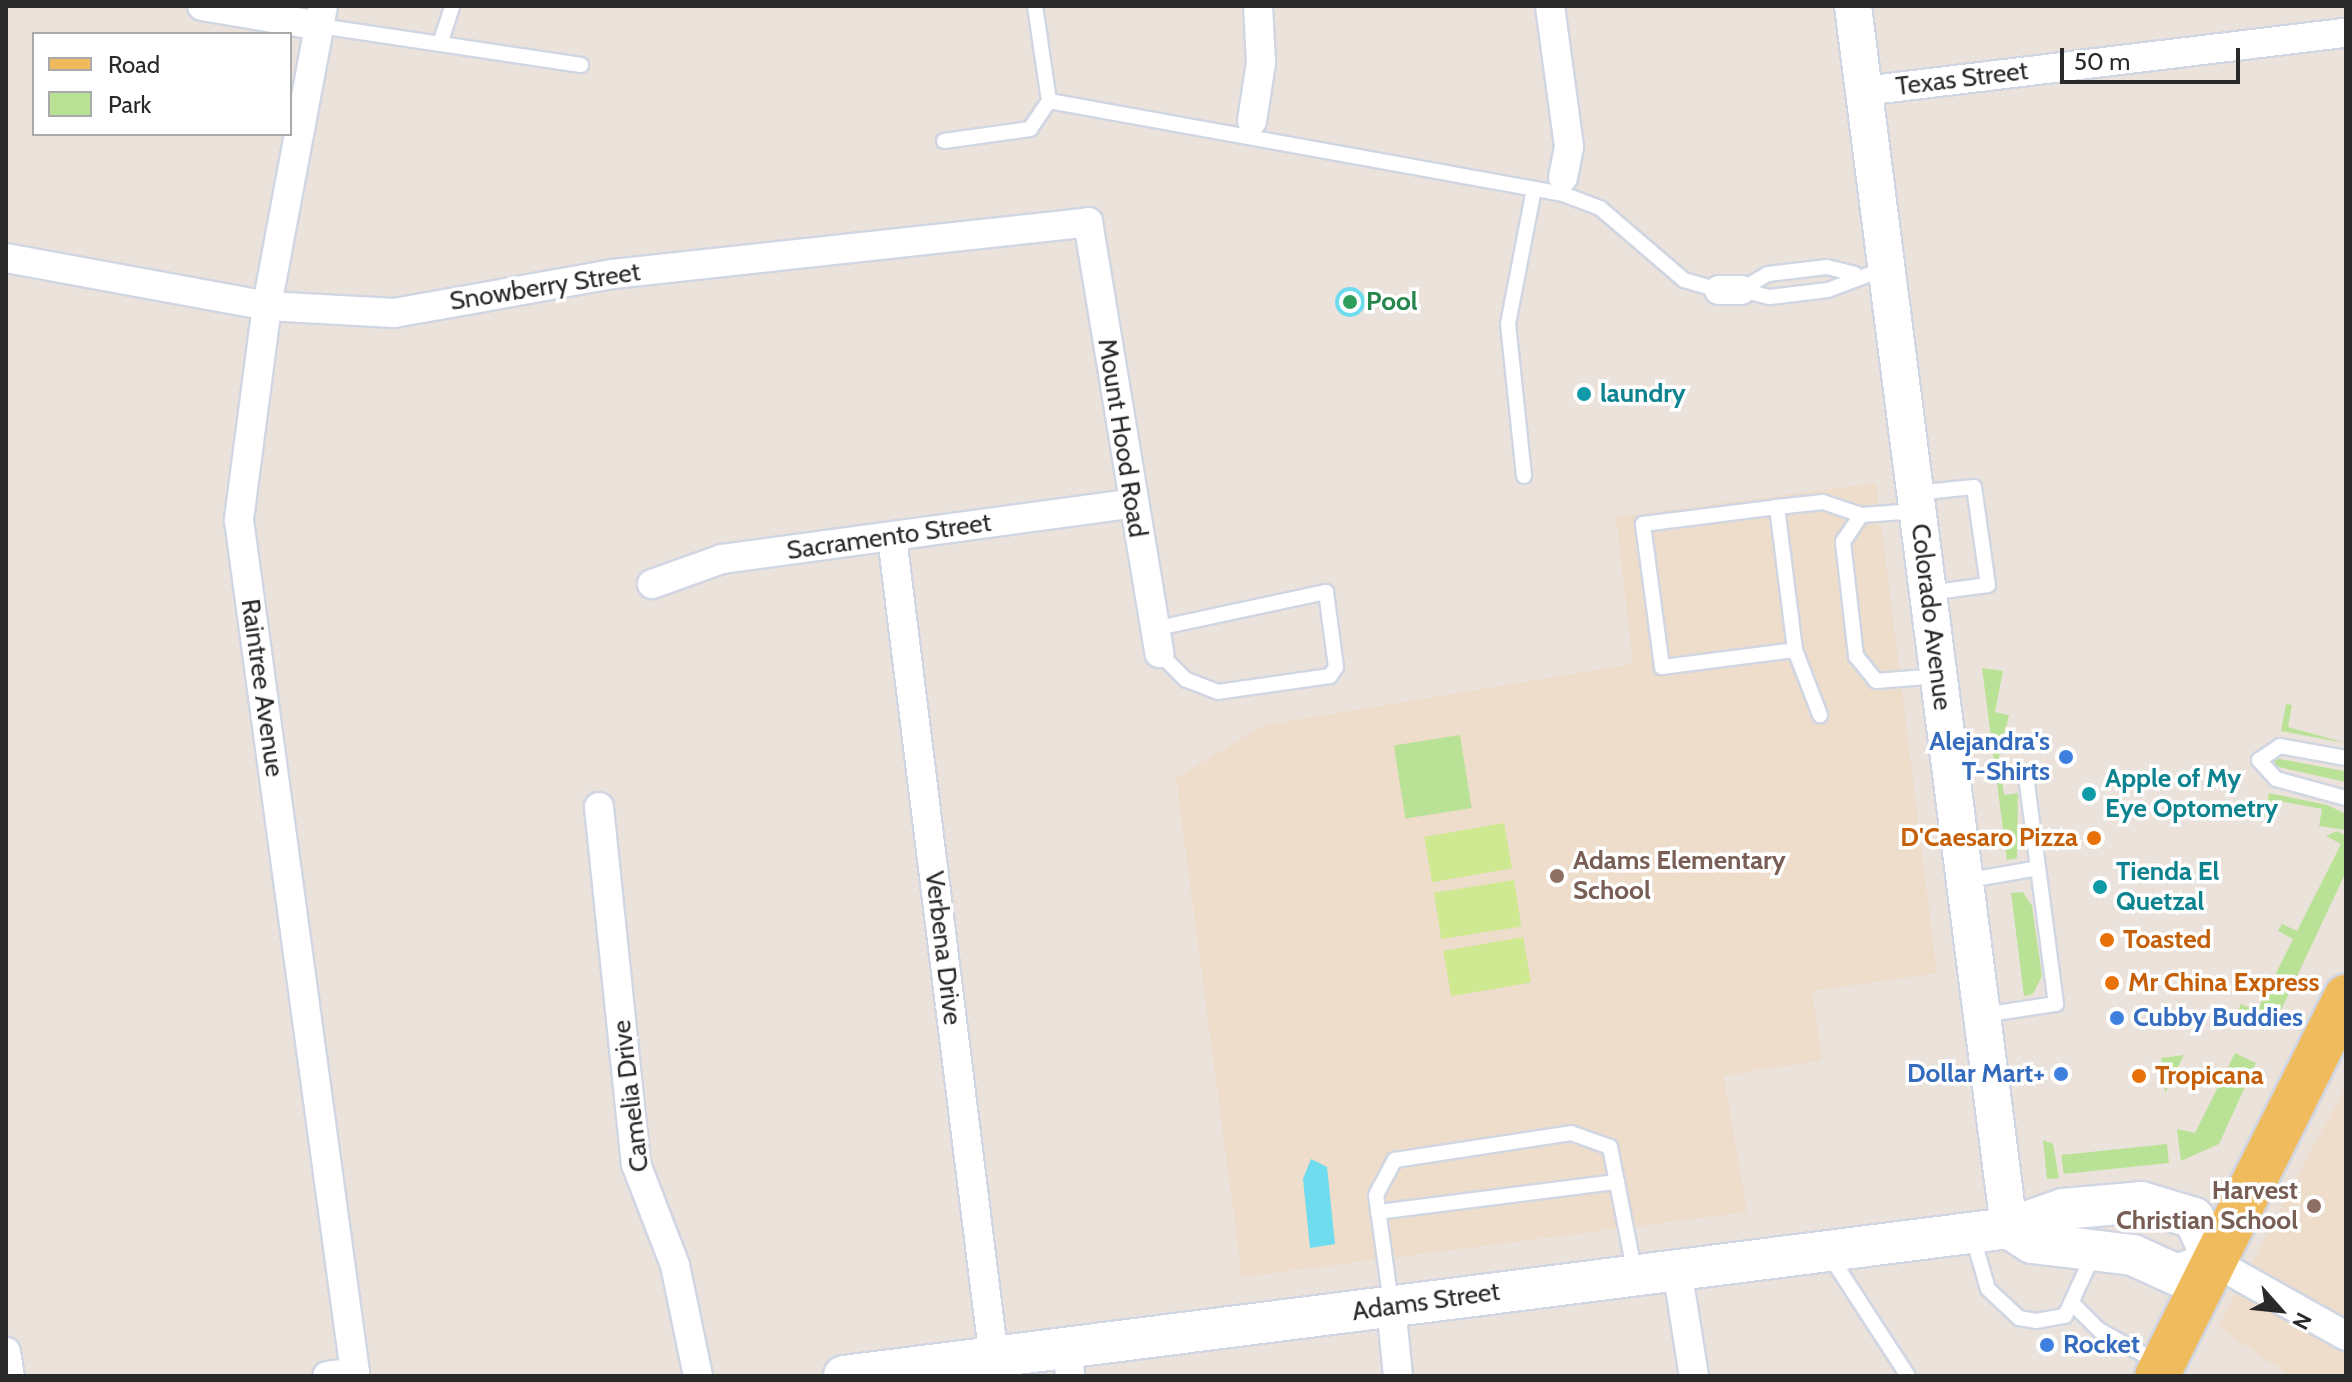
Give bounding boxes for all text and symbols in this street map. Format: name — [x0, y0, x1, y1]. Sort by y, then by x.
legend — [32, 32, 292, 136]
scale bar — [2064, 32, 2244, 82]
text: 50 m — [2074, 47, 2130, 76]
text: Road — [108, 50, 160, 79]
street label: Texas Street — [1894, 55, 2030, 103]
text: Park — [108, 90, 151, 119]
street label: Snowberry Street — [447, 257, 643, 317]
place label: Pool — [1366, 286, 1418, 318]
marker: Pool — [1341, 293, 1359, 311]
street label: Mount Hood Road — [1091, 336, 1153, 540]
place label: laundry — [1600, 378, 1686, 410]
marker: laundry — [1575, 385, 1593, 403]
street label: Sacramento Street — [785, 507, 993, 567]
street label: Colorado Avenue — [1904, 522, 1958, 712]
street label: Raintree Avenue — [234, 597, 290, 779]
place label: Alejandra's T-Shirts — [1929, 726, 2050, 788]
marker: Alejandra's T-Shirts — [2057, 748, 2075, 766]
place label: Apple of My Eye Optometry — [2105, 763, 2278, 824]
marker: Apple of My Eye Optometry — [2080, 785, 2098, 803]
place label: D'Caesaro Pizza — [1900, 822, 2078, 854]
marker: D'Caesaro Pizza — [2085, 829, 2103, 847]
place label: Adams Elementary School — [1573, 845, 1786, 906]
place label: Tienda El Quetzal — [2116, 856, 2219, 918]
marker: Adams Elementary School — [1548, 867, 1566, 885]
street label: Verbena Drive — [918, 869, 968, 1027]
marker: Tienda El Quetzal — [2091, 878, 2109, 896]
place label: Toasted — [2123, 924, 2211, 956]
marker: Toasted — [2098, 931, 2116, 949]
place label: Mr China Express — [2128, 967, 2320, 999]
marker: Mr China Express — [2103, 974, 2121, 992]
place label: Cubby Buddies — [2133, 1002, 2303, 1034]
marker: Cubby Buddies — [2108, 1009, 2126, 1027]
street label: Camelia Drive — [606, 1018, 656, 1174]
place label: Dollar Mart+ — [1907, 1058, 2045, 1090]
place label: Tropicana — [2155, 1060, 2264, 1092]
marker: Dollar Mart+ — [2052, 1065, 2070, 1083]
marker: Tropicana — [2130, 1067, 2148, 1085]
place label: Harvest Christian School — [2116, 1175, 2298, 1236]
marker: Harvest Christian School — [2305, 1197, 2323, 1215]
north arrow — [2240, 1270, 2320, 1350]
street label: Adams Street — [1350, 1276, 1502, 1328]
text: N — [2286, 1308, 2317, 1334]
place label: Rocket — [2063, 1329, 2140, 1361]
marker: Rocket — [2038, 1336, 2056, 1354]

